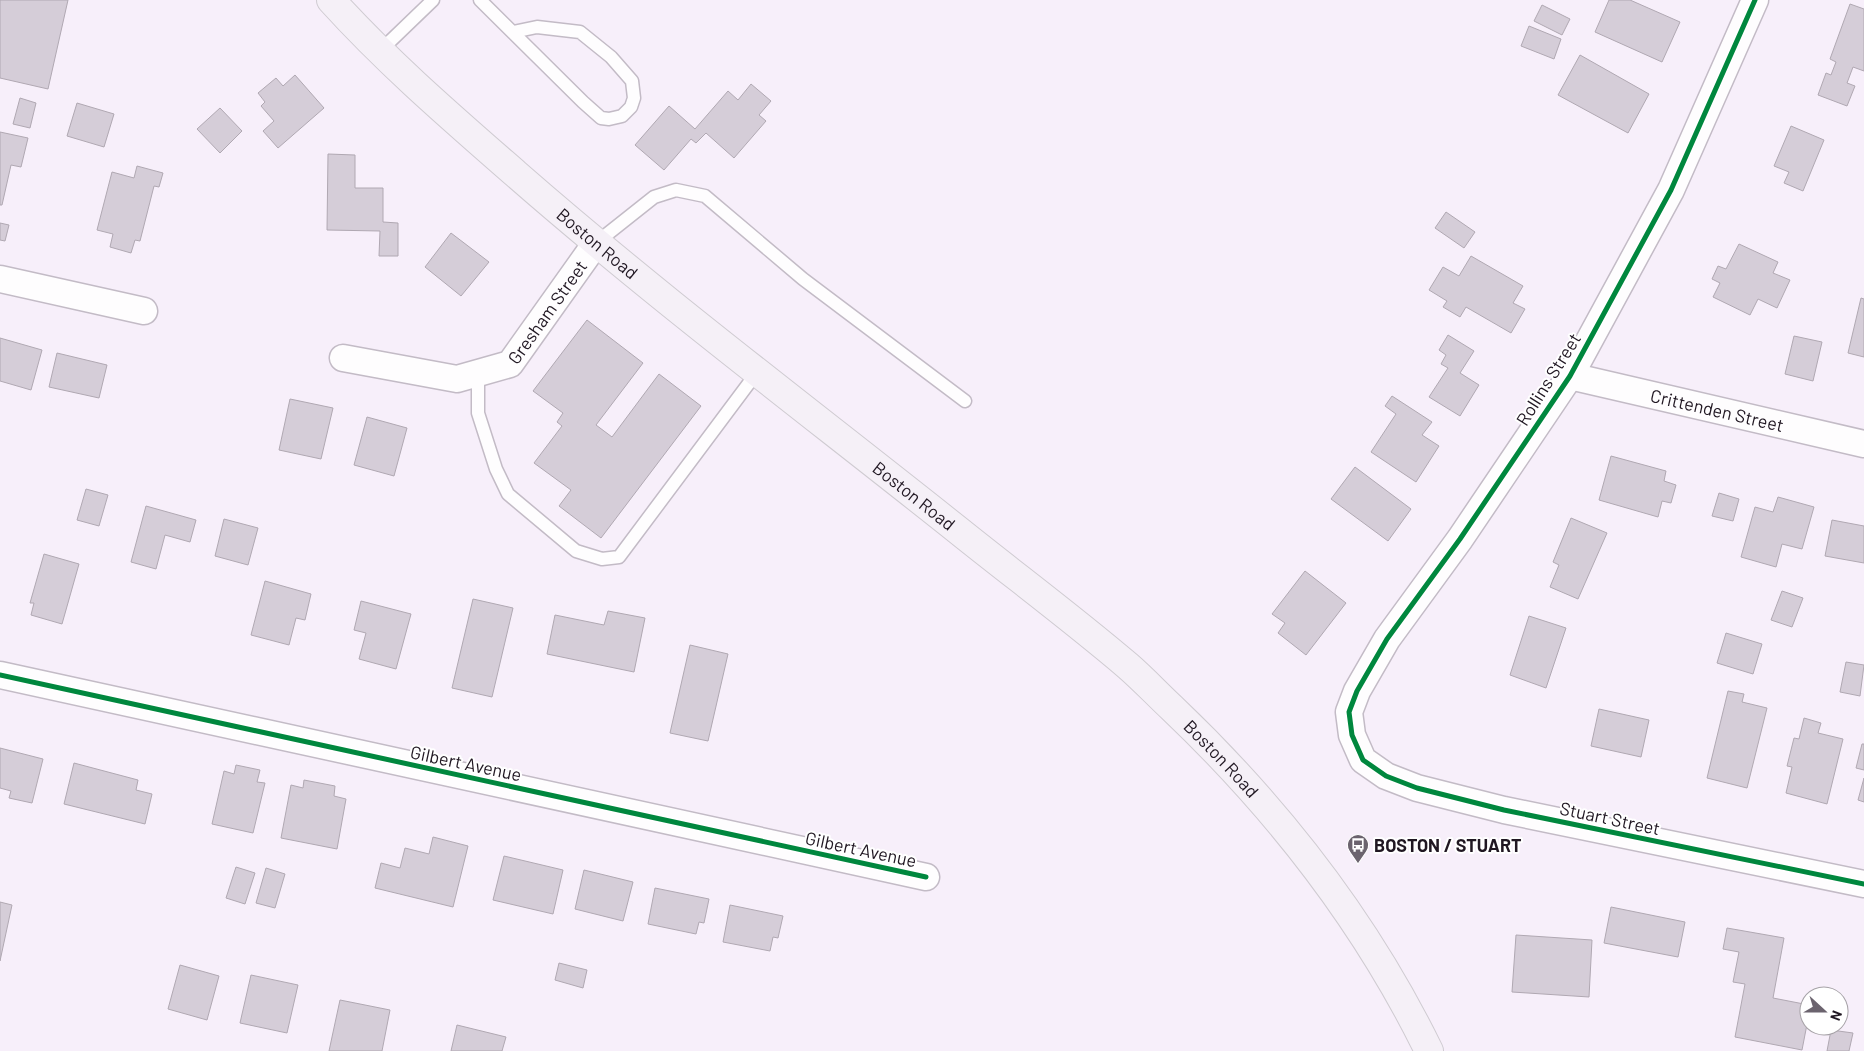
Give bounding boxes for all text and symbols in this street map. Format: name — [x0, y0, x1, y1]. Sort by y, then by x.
street label: Boston Road — [552, 203, 643, 283]
street label: Gresham Street — [503, 256, 591, 368]
street label: Rollins Street — [1511, 329, 1585, 429]
street label: Crittenden Street — [1648, 384, 1786, 436]
street label: Boston Road — [869, 456, 960, 535]
street label: Boston Road — [1180, 715, 1264, 802]
street label: Gilbert Avenue — [408, 740, 524, 786]
street label: Stuart Street — [1558, 797, 1662, 839]
street label: Gilbert Avenue — [803, 826, 919, 872]
bus stop icon: BOSTON / STUART — [1346, 833, 1370, 864]
place label: BOSTON / STUART — [1374, 834, 1522, 856]
north arrow — [1799, 986, 1849, 1036]
text: N — [1827, 1008, 1846, 1023]

